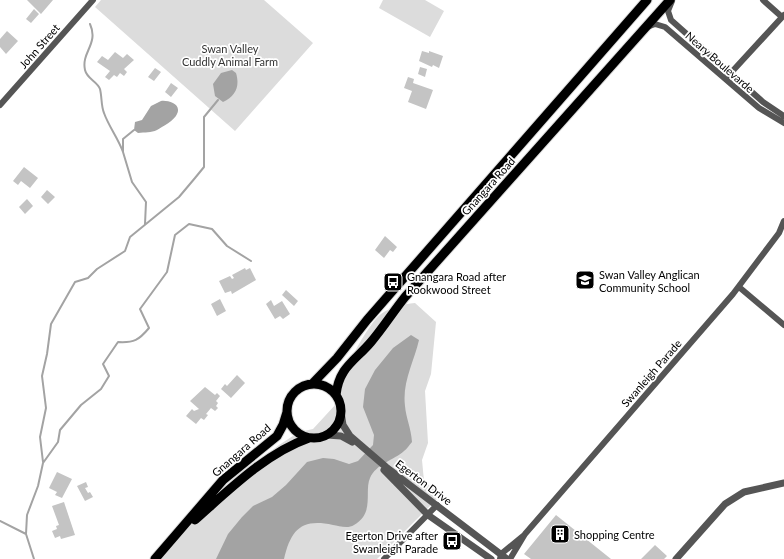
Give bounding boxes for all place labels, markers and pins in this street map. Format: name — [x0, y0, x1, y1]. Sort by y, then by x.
place label: Swan Valley Anglican Community School — [599, 268, 700, 294]
school or university icon: Swan Valley Anglican Community School — [574, 269, 596, 291]
place label: Gnangara Road after Rookwood Street — [407, 270, 506, 296]
bus stop icon: Gnangara Road after Rookwood Street — [382, 271, 404, 293]
building icon: Shopping Centre — [549, 523, 571, 545]
place label: Shopping Centre — [574, 528, 655, 541]
place label: Egerton Drive after Swanleigh Parade — [346, 529, 438, 555]
bus stop icon: Egerton Drive after Swanleigh Parade — [441, 530, 463, 552]

